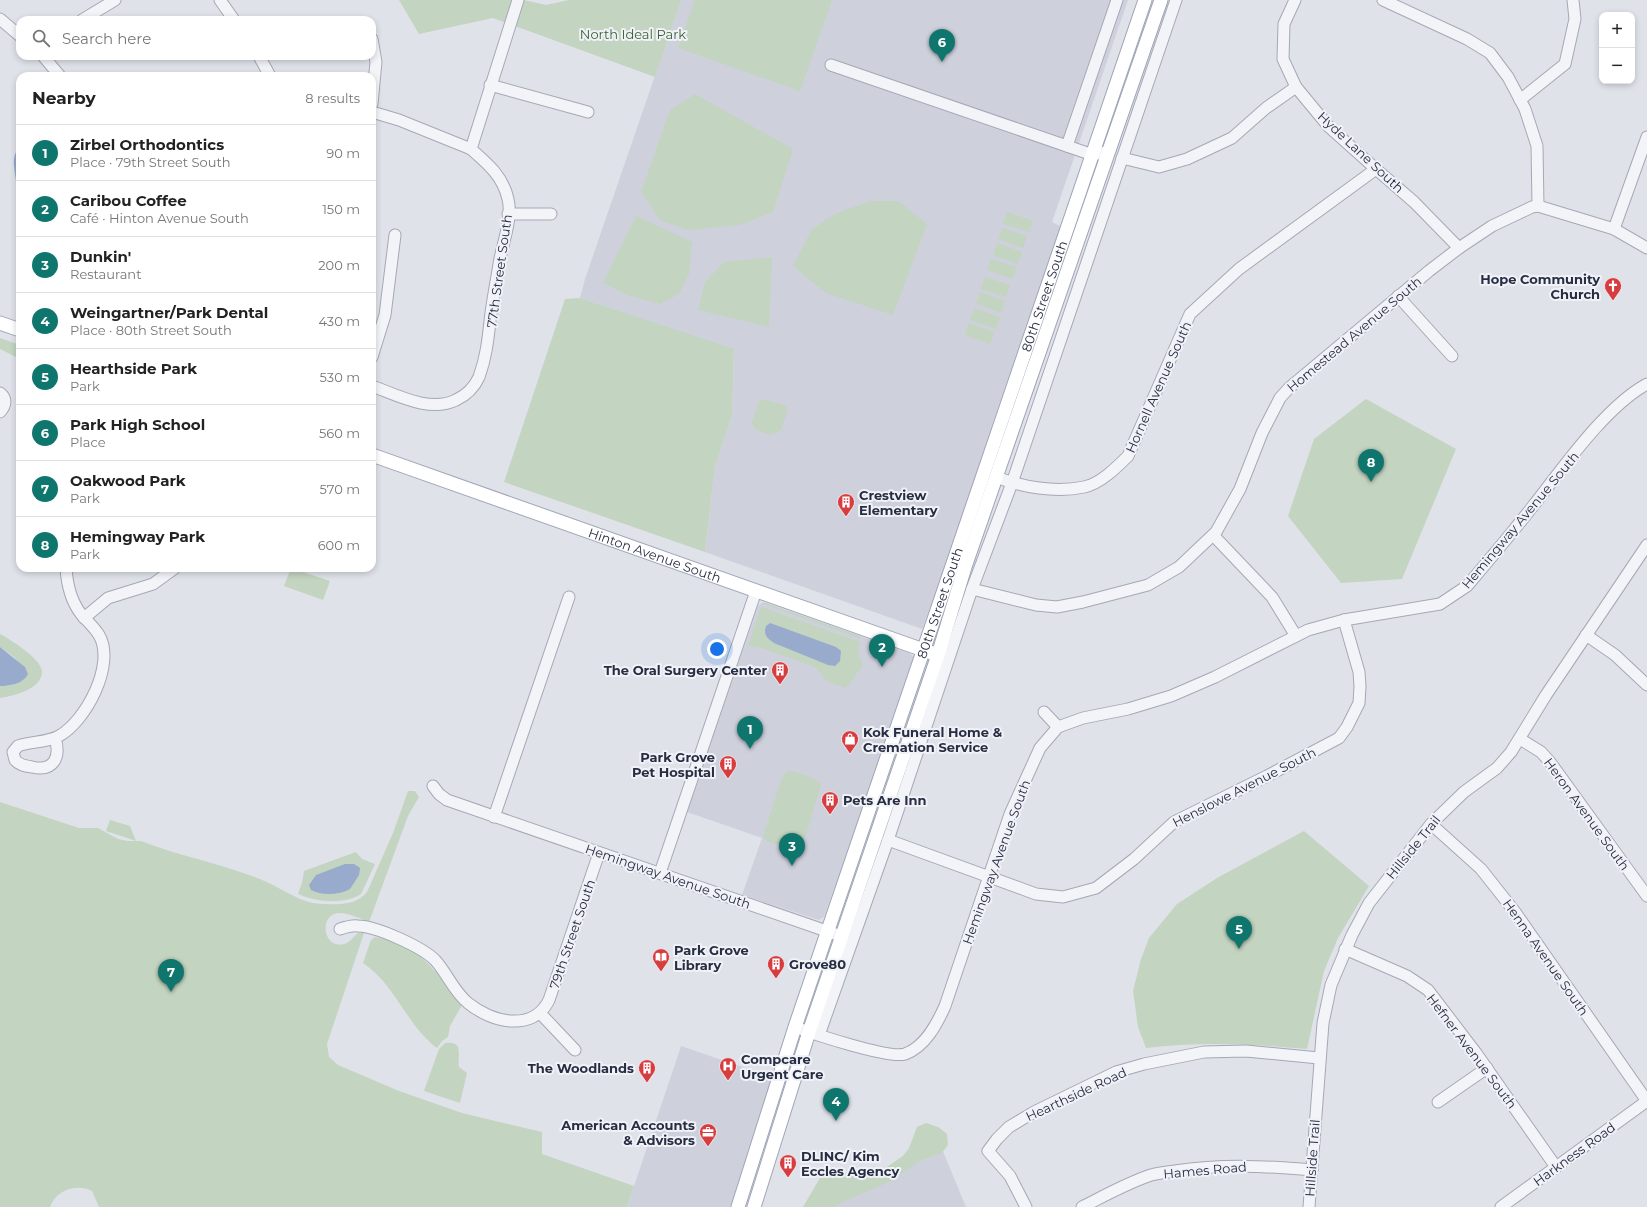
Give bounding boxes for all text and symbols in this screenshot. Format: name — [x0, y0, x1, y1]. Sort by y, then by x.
map controls — [1599, 12, 1635, 84]
button: + — [1599, 12, 1635, 48]
search box — [16, 16, 376, 60]
park label: North Ideal Park — [580, 26, 686, 42]
icon: search — [30, 27, 52, 49]
text: Search here — [62, 29, 151, 48]
pin: 6 — [929, 29, 955, 62]
button: − — [1599, 48, 1635, 84]
text: Nearby — [32, 88, 96, 108]
text: 8 results — [305, 90, 360, 106]
street label: Hyde Lane South — [1315, 108, 1407, 196]
text: Zirbel Orthodontics — [70, 135, 224, 154]
text: 1 — [42, 145, 48, 161]
text: 90 m — [326, 145, 360, 161]
text: Place · 79th Street South — [70, 154, 230, 170]
text: Caribou Coffee — [70, 191, 187, 210]
text: 2 — [41, 201, 49, 217]
text: 150 m — [322, 201, 360, 217]
text: Café · Hinton Avenue South — [70, 210, 249, 226]
street label: 77th Street South — [483, 213, 515, 329]
street label: 80th Street South — [1018, 238, 1070, 354]
text: Dunkin' — [70, 247, 131, 266]
text: 3 — [41, 257, 49, 273]
text: 200 m — [318, 257, 360, 273]
text: Restaurant — [70, 266, 141, 282]
place label: Hope Community Church — [1480, 271, 1600, 302]
street label: Homestead Avenue South — [1283, 273, 1425, 395]
church icon: Hope Community Church — [1603, 276, 1623, 301]
text: Weingartner/Park Dental — [70, 303, 268, 322]
text: 4 — [41, 313, 49, 329]
text: 430 m — [318, 313, 360, 329]
street label: Hornell Avenue South — [1122, 319, 1194, 455]
text: Place · 80th Street South — [70, 322, 232, 338]
text: Hearthside Park — [70, 359, 197, 378]
text: 5 — [41, 369, 49, 385]
text: 530 m — [320, 369, 360, 385]
text: Park — [70, 378, 100, 394]
text: Park High School — [70, 415, 205, 434]
text: 6 — [41, 425, 49, 441]
text: 560 m — [319, 425, 360, 441]
text: Place — [70, 434, 106, 450]
street label: Hemingway Avenue South — [1458, 448, 1582, 592]
pin: 8 — [1358, 449, 1384, 482]
text: Oakwood Park — [70, 471, 186, 490]
text: 7 — [41, 481, 49, 497]
text: 570 m — [320, 481, 360, 497]
place label: Crestview Elementary — [859, 487, 938, 518]
text: Park — [70, 490, 100, 506]
building icon: Crestview Elementary — [836, 492, 856, 517]
street label: Hinton Avenue South — [586, 524, 723, 586]
text: Hemingway Park — [70, 527, 205, 546]
text: 8 — [41, 537, 49, 553]
text: 600 m — [318, 537, 360, 553]
street label: 80th Street South — [913, 545, 966, 660]
text: Park — [70, 546, 100, 562]
pin: 2 — [869, 634, 895, 667]
your location — [707, 639, 727, 659]
building icon: The Oral Surgery Center — [770, 660, 790, 685]
place label: The Oral Surgery Center — [604, 662, 767, 678]
pin: 1 — [737, 716, 763, 749]
place label: Kok Funeral Home & Cremation Service — [863, 724, 1003, 755]
shop icon: Kok Funeral Home & Cremation Service — [840, 729, 860, 754]
street label: Henslowe Avenue South — [1170, 744, 1318, 830]
place label: Park Grove Pet Hospital — [632, 749, 715, 780]
building icon: Park Grove Pet Hospital — [718, 754, 738, 779]
street label: Heron Avenue South — [1541, 755, 1633, 873]
street label: Hemingway Avenue South — [959, 778, 1033, 946]
building icon: Pets Are Inn — [820, 790, 840, 815]
place label: Pets Are Inn — [843, 792, 926, 808]
street label: Hillside Trail — [1382, 812, 1444, 882]
pin: 3 — [779, 833, 805, 866]
street label: Hemingway Avenue South — [583, 840, 753, 912]
street label: 79th Street South — [546, 877, 598, 991]
street label: Henna Avenue South — [1500, 896, 1592, 1018]
pin: 5 — [1226, 916, 1252, 949]
place label: Park Grove Library — [674, 942, 749, 973]
library icon: Park Grove Library — [651, 947, 671, 972]
building icon: Grove80 — [766, 954, 786, 979]
place label: Grove80 — [789, 956, 846, 972]
pin: 7 — [158, 959, 184, 992]
street label: Hefner Avenue South — [1424, 990, 1520, 1112]
place label: Compcare Urgent Care — [741, 1051, 823, 1082]
hospital icon: Compcare Urgent Care — [718, 1056, 738, 1081]
building icon: The Woodlands — [637, 1058, 657, 1083]
place label: The Woodlands — [528, 1060, 634, 1076]
street label: Hearthside Road — [1023, 1064, 1129, 1124]
pin: 4 — [823, 1088, 849, 1121]
place label: American Accounts & Advisors — [560, 1117, 695, 1148]
street label: Hillside Trail — [1301, 1119, 1323, 1197]
street label: Harkness Road — [1530, 1119, 1618, 1189]
office icon: American Accounts & Advisors — [698, 1122, 718, 1147]
place label: DLINC/ Kim Eccles Agency — [801, 1148, 900, 1179]
building icon: DLINC/ Kim Eccles Agency — [778, 1153, 798, 1178]
street label: Hames Road — [1163, 1158, 1247, 1182]

